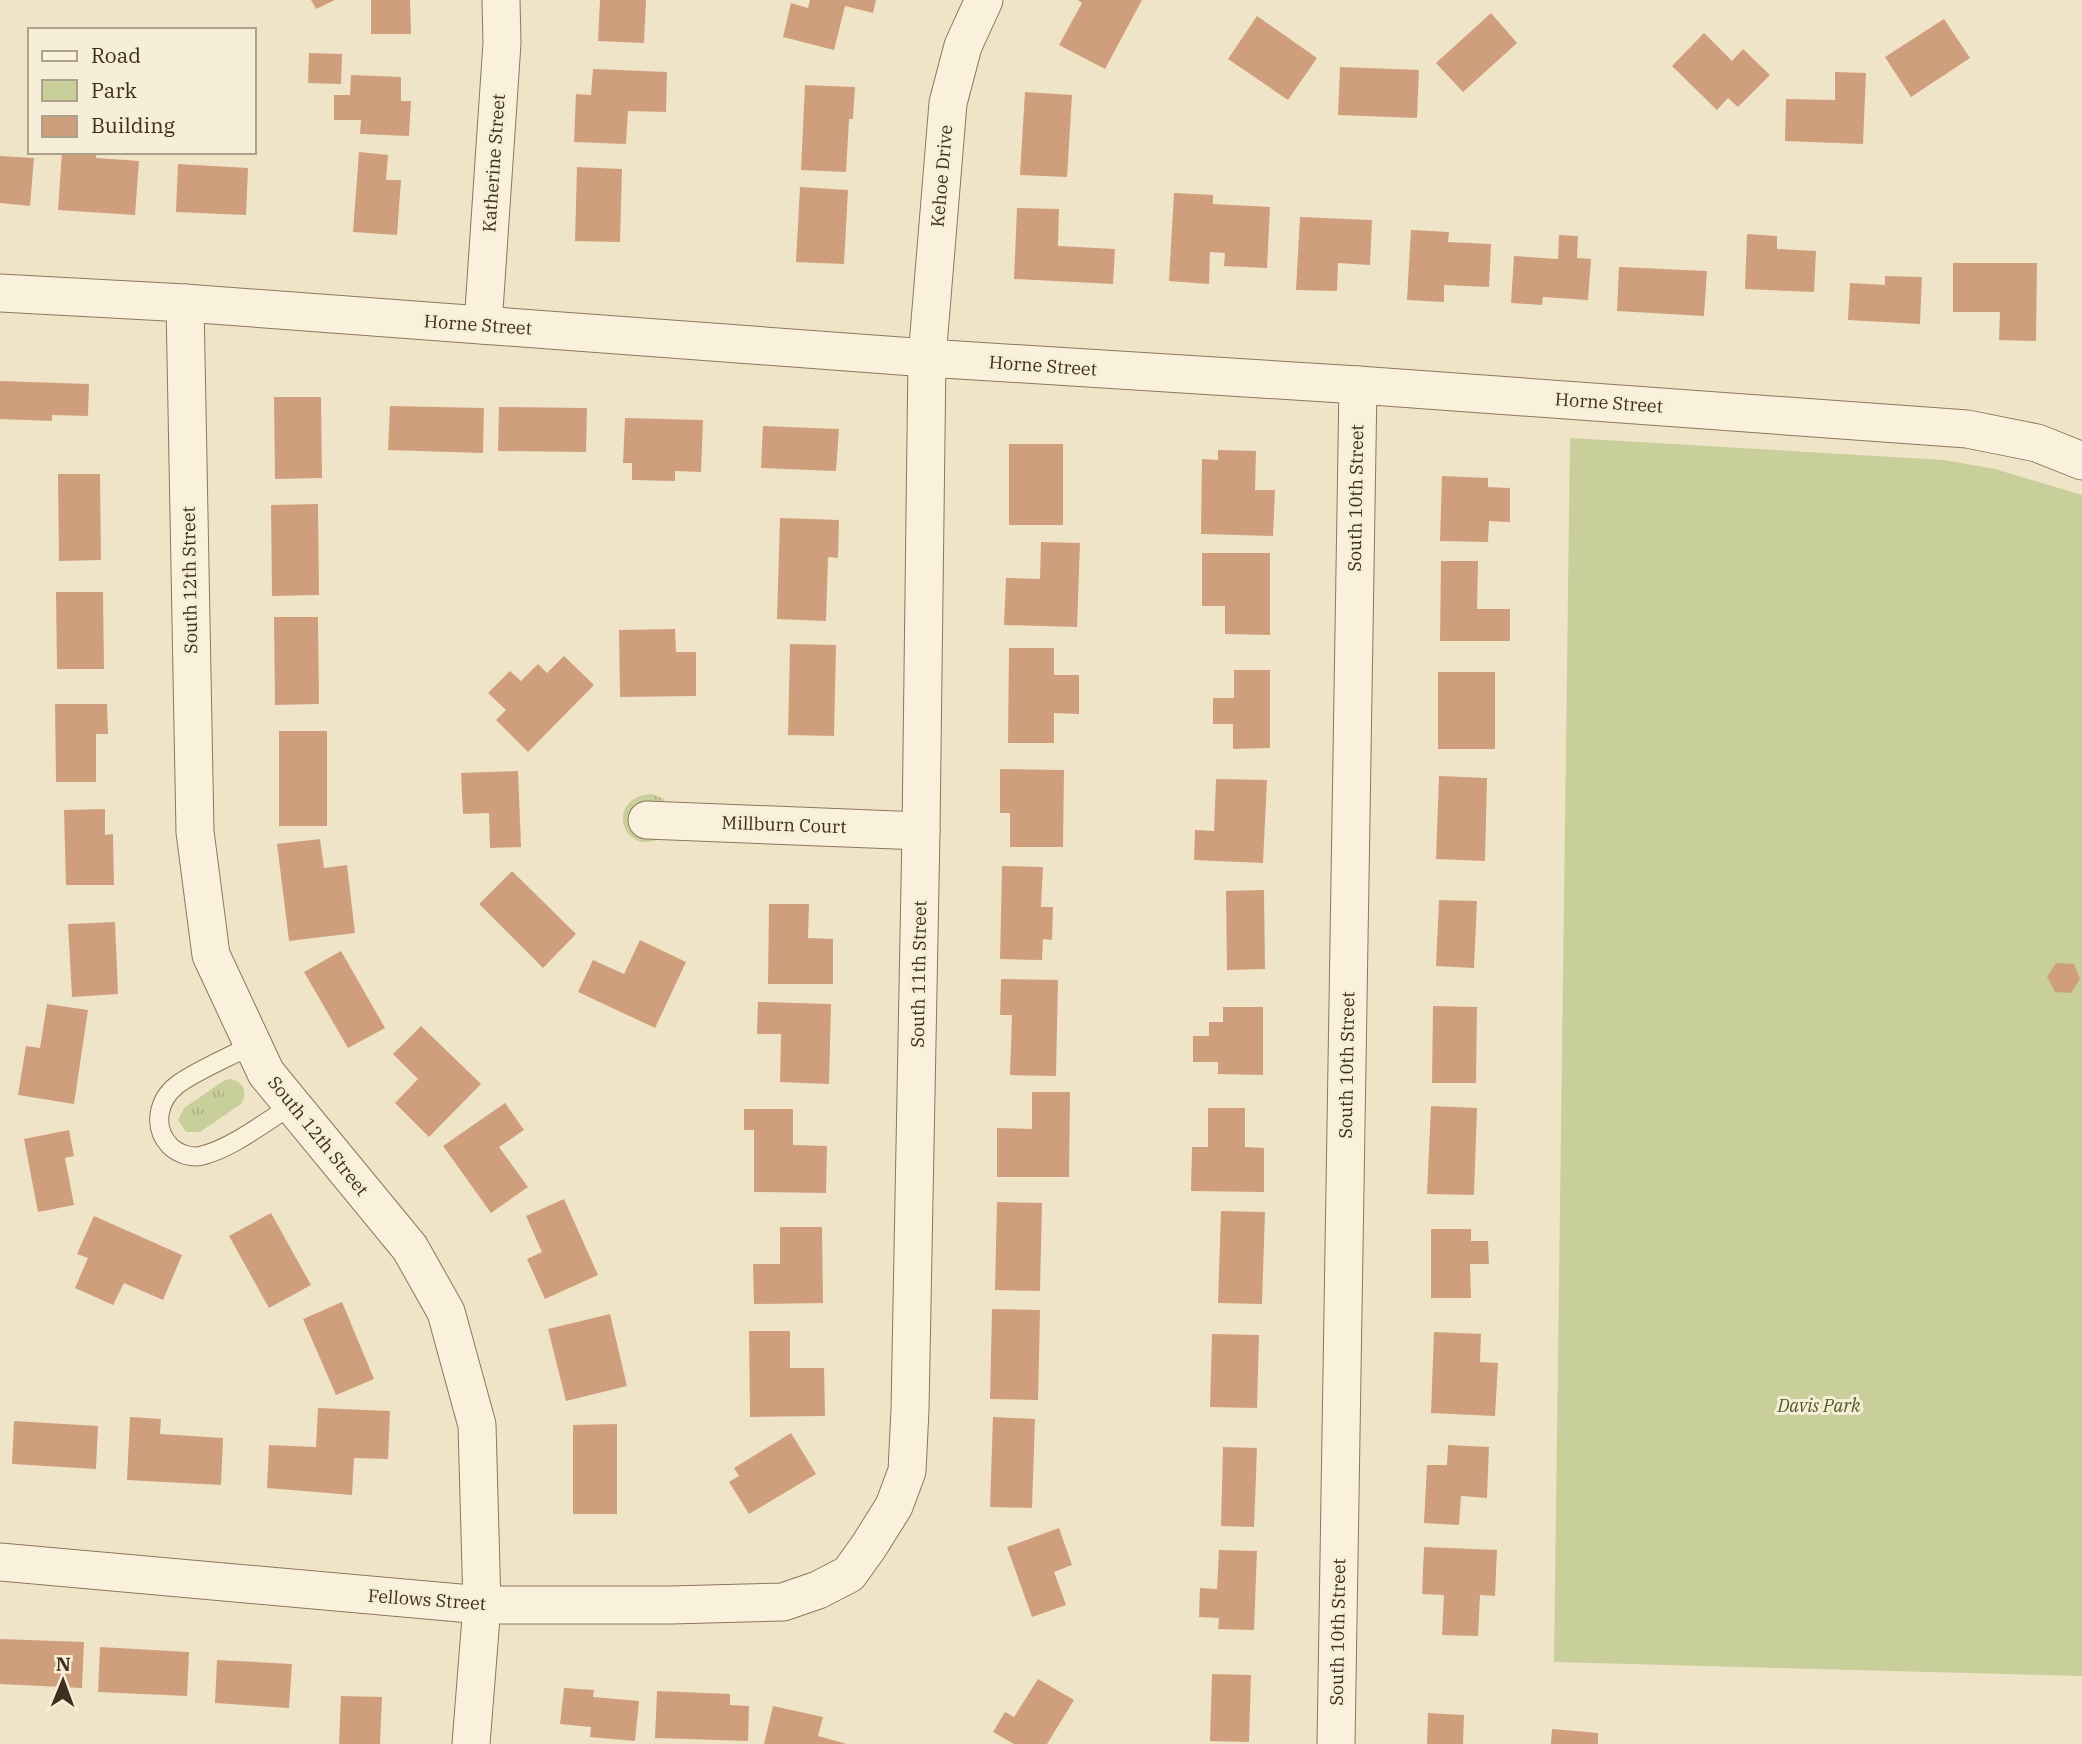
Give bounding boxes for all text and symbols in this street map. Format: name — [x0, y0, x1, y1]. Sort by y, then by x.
legend — [28, 28, 256, 154]
text: Road — [91, 41, 141, 69]
text: Park — [91, 76, 138, 104]
street label: Katherine Street — [477, 93, 510, 233]
text: Building — [91, 111, 176, 139]
street label: Kehoe Drive — [926, 124, 957, 228]
street label: Horne Street — [423, 309, 533, 340]
street label: Horne Street — [988, 350, 1098, 381]
street label: Horne Street — [1554, 387, 1664, 418]
street label: South 10th Street — [1343, 424, 1368, 572]
street label: South 12th Street — [177, 506, 202, 654]
street label: Millburn Court — [721, 811, 847, 838]
street label: South 11th Street — [906, 900, 931, 1048]
street label: South 10th Street — [1334, 991, 1359, 1139]
street label: South 12th Street — [263, 1071, 374, 1200]
park label: Davis Park — [1776, 1394, 1861, 1417]
street label: South 10th Street — [1325, 1558, 1350, 1706]
street label: Fellows Street — [367, 1584, 487, 1615]
north arrow — [28, 1646, 98, 1716]
text: N — [56, 1652, 71, 1676]

